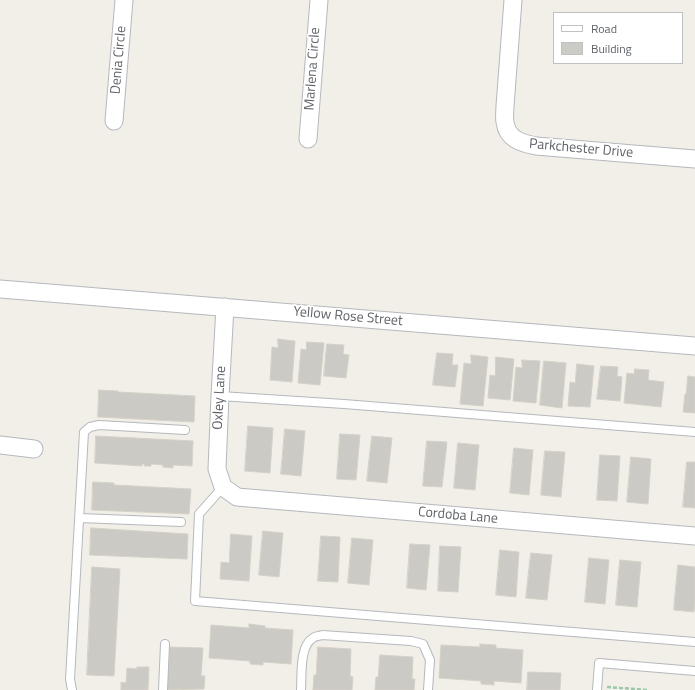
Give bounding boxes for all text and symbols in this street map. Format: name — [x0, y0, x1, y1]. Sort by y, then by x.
legend — [553, 12, 683, 64]
text: Road — [591, 19, 617, 38]
street label: Denia Circle — [108, 25, 130, 95]
street label: Marlena Circle — [302, 27, 324, 111]
text: Building — [591, 39, 632, 58]
street label: Parkchester Drive — [528, 136, 634, 162]
street label: Yellow Rose Street — [293, 304, 403, 330]
street label: Oxley Lane — [210, 366, 230, 430]
street label: Cordoba Lane — [417, 504, 499, 528]

